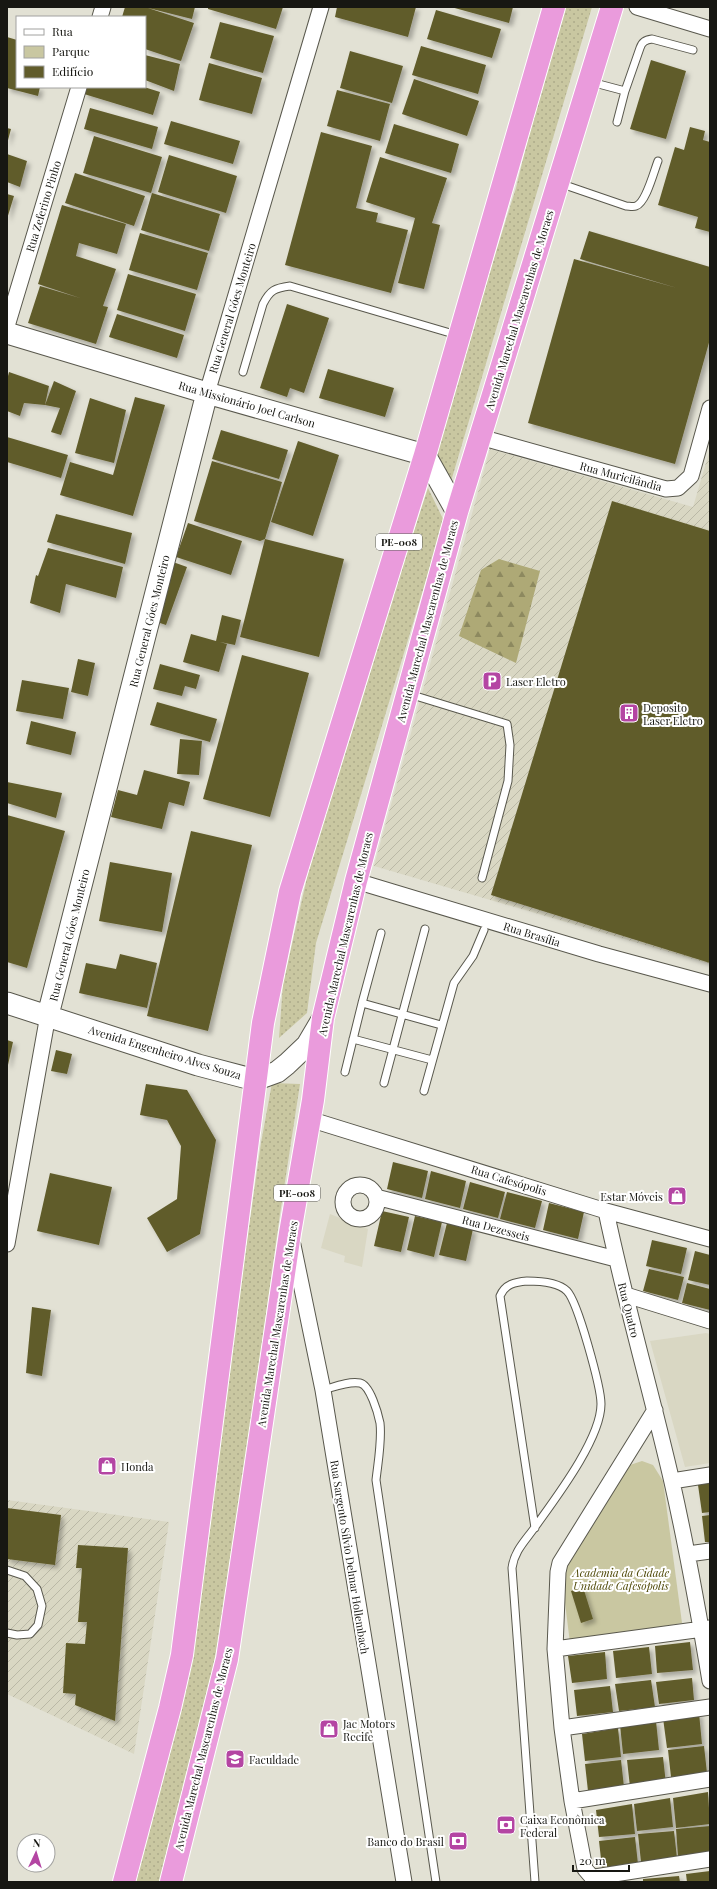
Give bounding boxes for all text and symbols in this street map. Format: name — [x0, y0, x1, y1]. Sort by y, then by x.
legend — [16, 16, 146, 88]
text: Rua — [52, 23, 73, 39]
text: Parque — [52, 43, 90, 59]
text: Edifício — [52, 63, 94, 79]
street label: Rua Zeferino Pinho — [22, 158, 64, 254]
street label: Avenida Marechal Mascarenhas de Moraes — [481, 208, 557, 413]
street label: Rua General Góes Monteiro — [205, 241, 259, 375]
street label: Rua Missionário Joel Carlson — [177, 377, 318, 431]
street label: Rua Muricilândia — [578, 458, 664, 494]
street label: Avenida Marechal Mascarenhas de Moraes — [393, 518, 461, 725]
road number: PE-008 — [376, 534, 422, 550]
street label: Rua General Góes Monteiro — [125, 553, 173, 689]
parking icon: Laser Eletro — [481, 670, 503, 692]
place label: Laser Eletro — [506, 674, 566, 689]
place label: Deposito Laser Eletro — [643, 700, 703, 728]
building icon: Deposito Laser Eletro — [618, 702, 640, 724]
street label: Avenida Marechal Mascarenhas de Moraes — [314, 831, 376, 1038]
street label: Rua General Góes Monteiro — [45, 867, 93, 1003]
street label: Rua Brasília — [502, 918, 563, 950]
street label: Avenida Engenheiro Alves Souza — [86, 1021, 244, 1083]
street label: Rua Cafesópolis — [469, 1161, 549, 1199]
road number: PE-008 — [274, 1185, 320, 1201]
shop icon: Estar Móveis — [666, 1185, 688, 1207]
place label: Estar Móveis — [600, 1189, 663, 1204]
street label: Rua Dezesseis — [461, 1212, 532, 1244]
street label: Avenida Marechal Mascarenhas de Moraes — [253, 1220, 301, 1429]
street label: Rua Quatro — [615, 1281, 643, 1339]
shop icon: Honda — [96, 1455, 118, 1477]
place label: Honda — [121, 1459, 154, 1474]
street label: Rua Sargento Sílvio Delmar Hollembach — [327, 1459, 373, 1656]
park label: Academia da Cidade Unidade Cafesópolis — [572, 1565, 670, 1593]
street label: Avenida Marechal Mascarenhas de Moraes — [170, 1646, 236, 1853]
place label: Jac Motors Recife — [342, 1716, 395, 1744]
shop icon: Jac Motors Recife — [318, 1718, 340, 1740]
school or university icon: Faculdade — [224, 1748, 246, 1770]
place label: Faculdade — [249, 1752, 300, 1767]
place label: Caixa Econômica Federal — [520, 1812, 605, 1840]
bank icon: Caixa Econômica Federal — [495, 1814, 517, 1836]
bank icon: Banco do Brasil — [447, 1830, 469, 1852]
north arrow — [16, 1833, 56, 1873]
place label: Banco do Brasil — [367, 1834, 444, 1849]
text: N — [32, 1835, 41, 1850]
scale bar — [573, 1847, 629, 1873]
text: 20 m — [579, 1852, 606, 1868]

